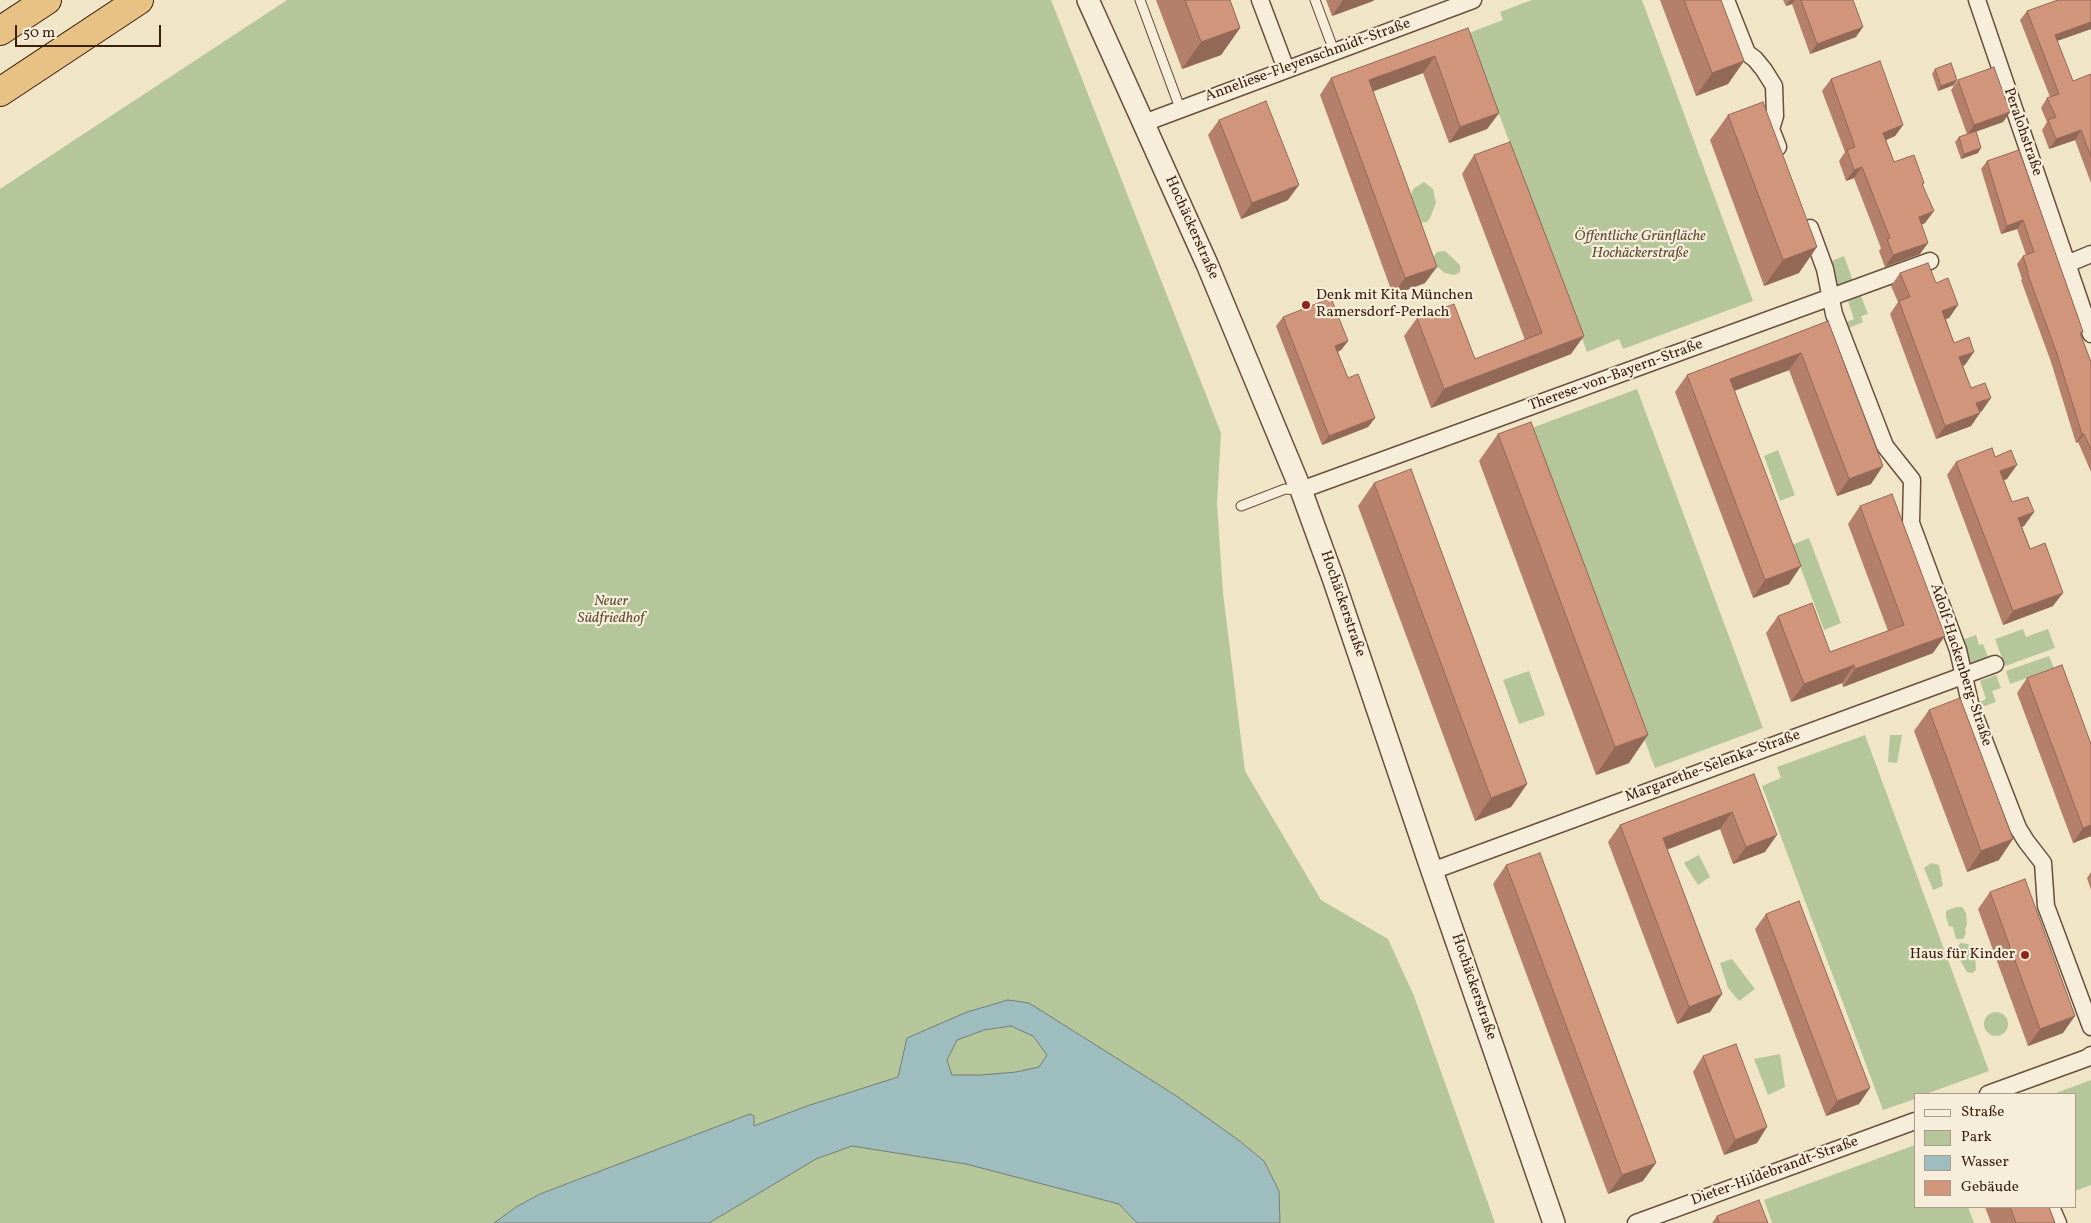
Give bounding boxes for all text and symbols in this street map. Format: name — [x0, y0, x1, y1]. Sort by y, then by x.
scale bar — [18, 15, 164, 47]
street label: Anneliese-Fleyenschmidt-Straße — [1203, 15, 1413, 107]
text: 50 m — [23, 23, 55, 44]
street label: Peralohstraße — [1999, 86, 2045, 178]
street label: Hochäckerstraße — [1160, 174, 1222, 282]
park label: Öffentliche Grünfläche Hochäckerstraße — [1574, 228, 1706, 263]
place label: Denk mit Kita München Ramersdorf-Perlach — [1316, 287, 1473, 322]
marker: Denk mit Kita München Ramersdorf-Perlach — [1300, 299, 1312, 311]
street label: Therese-von-Bayern-Straße — [1526, 336, 1706, 416]
street label: Hochäckerstraße — [1315, 548, 1369, 660]
street label: Adolf-Hackenberg-Straße — [1925, 581, 1995, 749]
park label: Neuer Südfriedhof — [578, 593, 644, 628]
street label: Margarethe-Selenka-Straße — [1623, 727, 1803, 807]
street label: Hochäckerstraße — [1446, 931, 1500, 1043]
place label: Haus für Kinder — [1910, 946, 2015, 964]
marker: Haus für Kinder — [2019, 949, 2031, 961]
legend — [1914, 1093, 2076, 1208]
text: Straße — [1961, 1102, 2004, 1123]
text: Park — [1961, 1127, 1992, 1148]
street label: Dieter-Hildebrandt-Straße — [1689, 1133, 1861, 1211]
text: Wasser — [1961, 1152, 2009, 1173]
text: Gebäude — [1961, 1177, 2019, 1198]

